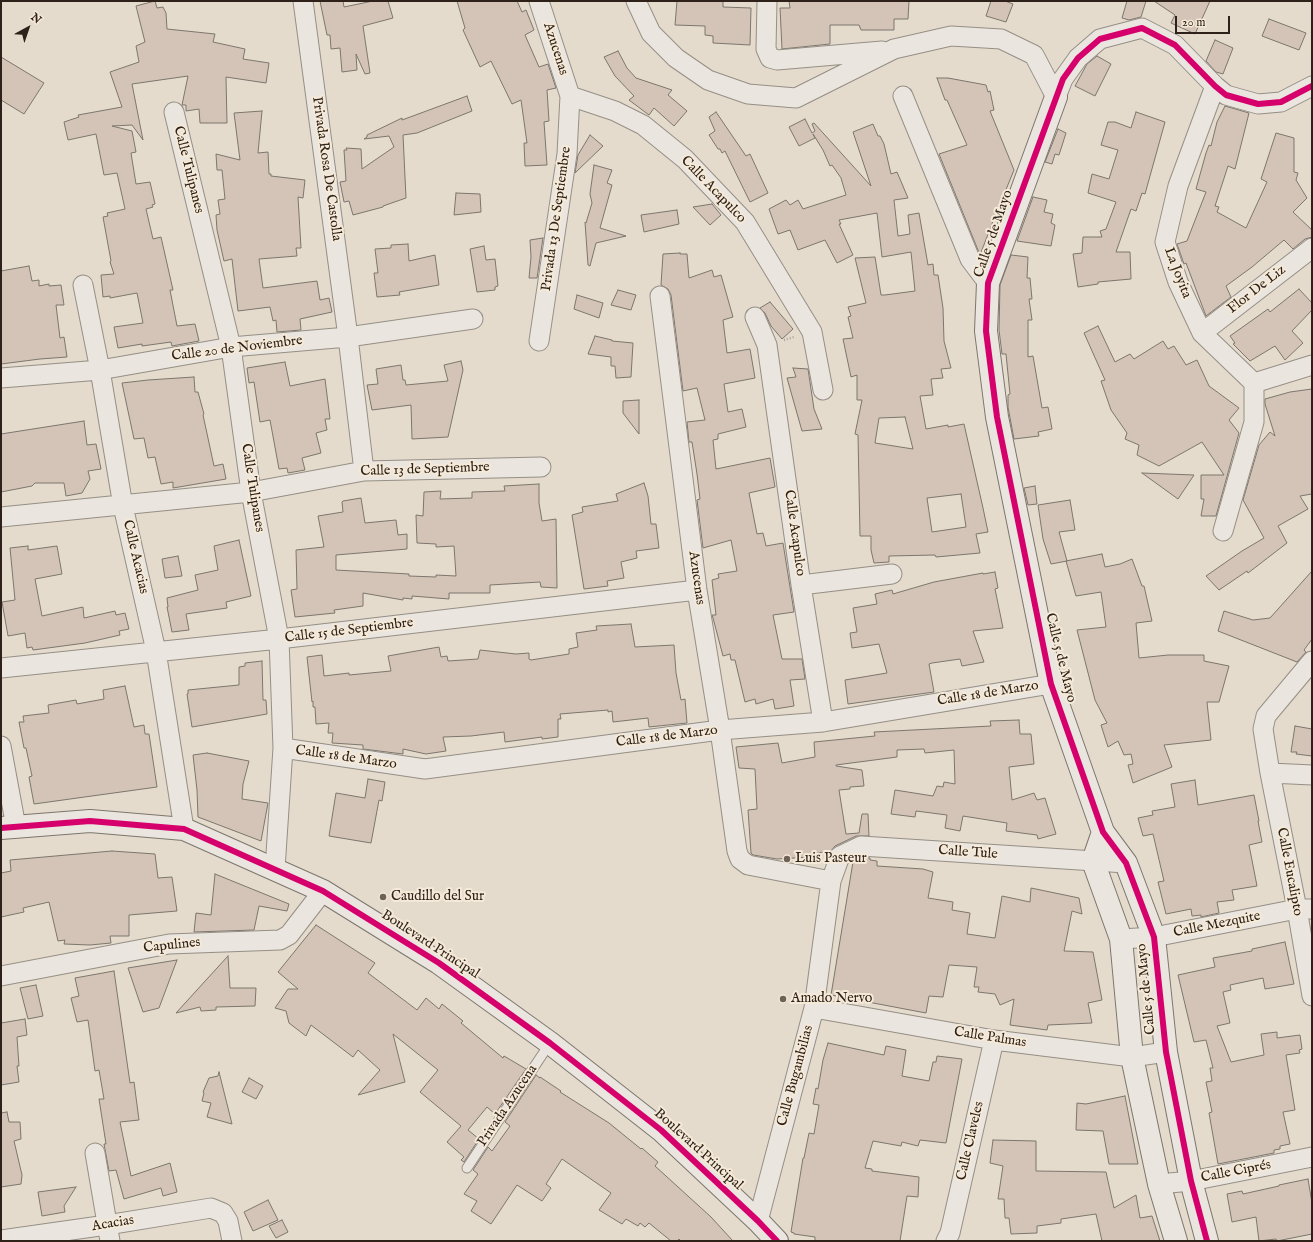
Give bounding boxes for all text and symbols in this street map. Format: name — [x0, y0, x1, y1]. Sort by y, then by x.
north arrow — [8, 8, 48, 48]
scale bar — [1177, 8, 1232, 34]
text: N — [28, 10, 44, 27]
text: 20 m — [1182, 15, 1205, 30]
street label: Azucenas — [539, 21, 571, 77]
street label: Privada Rosa De Castolla — [308, 96, 344, 242]
street label: Calle Tulipanes — [169, 125, 207, 215]
street label: Privada 13 De Septiembre — [539, 146, 575, 292]
street label: Calle Acapulco — [677, 153, 749, 227]
street label: Calle 5 de Mayo — [971, 188, 1017, 280]
street label: La Joyita — [1160, 245, 1194, 301]
street label: Flor De Liz — [1225, 262, 1289, 318]
street label: Calle 20 de Noviembre — [171, 333, 303, 365]
street label: Calle Tulipanes — [237, 443, 267, 533]
street label: Calle 13 de Septiembre — [360, 459, 490, 481]
street label: Calle Acapulco — [780, 489, 808, 577]
street label: Calle Acacias — [118, 518, 152, 596]
street label: Azucenas — [684, 550, 708, 606]
street label: Calle 5 de Mayo — [1041, 612, 1079, 704]
street label: Calle 15 de Septiembre — [284, 615, 414, 647]
street label: Calle 18 de Marzo — [936, 678, 1040, 710]
street label: Calle 18 de Marzo — [615, 722, 719, 752]
street label: Calle 18 de Marzo — [294, 743, 398, 773]
street label: Calle Eucalipto — [1272, 826, 1306, 918]
street label: Calle Tule — [938, 843, 998, 863]
place label: Luis Pasteur — [795, 851, 867, 867]
marker: Luis Pasteur — [782, 854, 792, 864]
place label: Caudillo del Sur — [391, 889, 484, 905]
marker: Caudillo del Sur — [378, 892, 388, 902]
street label: Boulevard Principal — [378, 907, 482, 983]
street label: Calle Mezquite — [1172, 908, 1262, 942]
street label: Capulines — [143, 935, 201, 957]
street label: Calle 5 de Mayo — [1134, 943, 1160, 1035]
place label: Amado Nervo — [791, 991, 872, 1007]
marker: Amado Nervo — [778, 994, 788, 1004]
street label: Calle Bugambilias — [774, 1024, 818, 1128]
street label: Calle Palmas — [953, 1024, 1027, 1052]
street label: Privada Azucena — [475, 1062, 541, 1150]
street label: Calle Claveles — [954, 1100, 988, 1182]
street label: Boulevard Principal — [650, 1106, 746, 1194]
street label: Calle Ciprés — [1200, 1157, 1272, 1187]
street label: Acacias — [91, 1212, 135, 1236]

